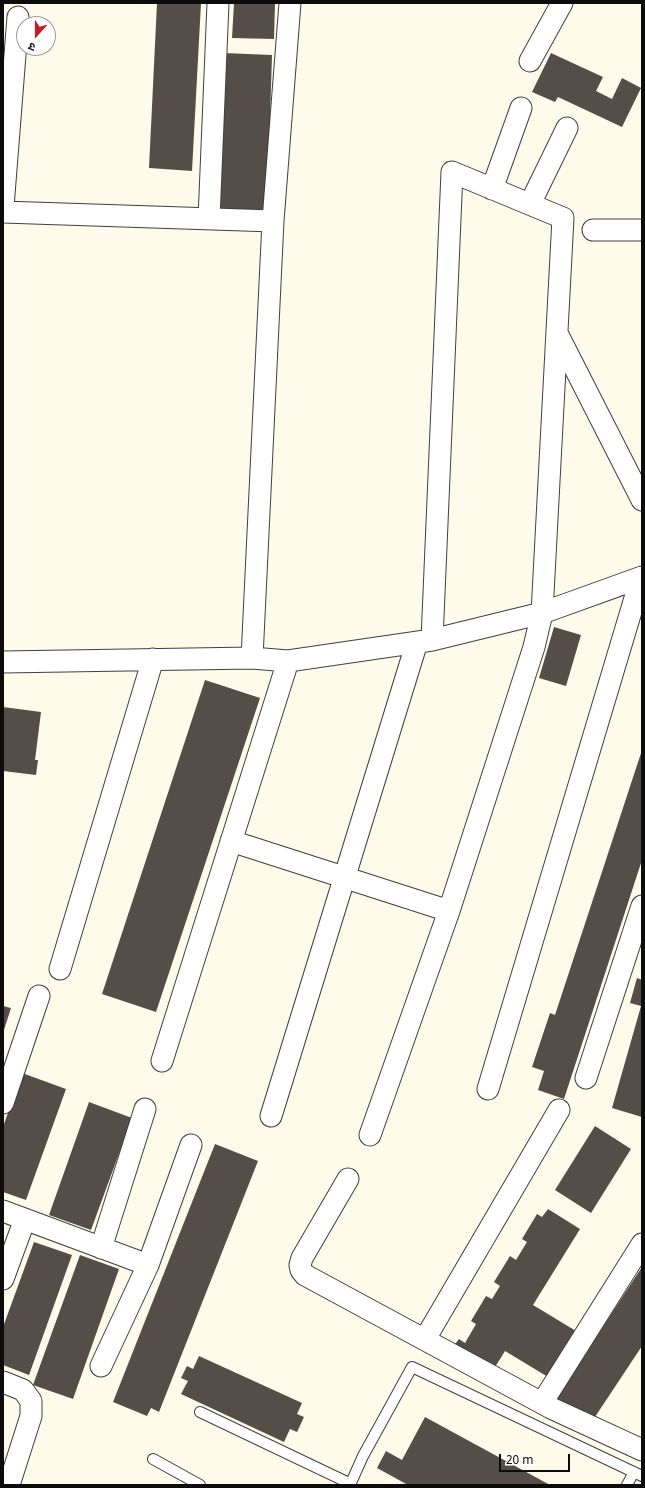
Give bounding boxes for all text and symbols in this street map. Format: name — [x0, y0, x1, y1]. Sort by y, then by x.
north arrow — [16, 16, 56, 56]
text: उ — [27, 39, 38, 54]
scale bar — [501, 1446, 572, 1472]
text: 20 m — [506, 1453, 534, 1469]

